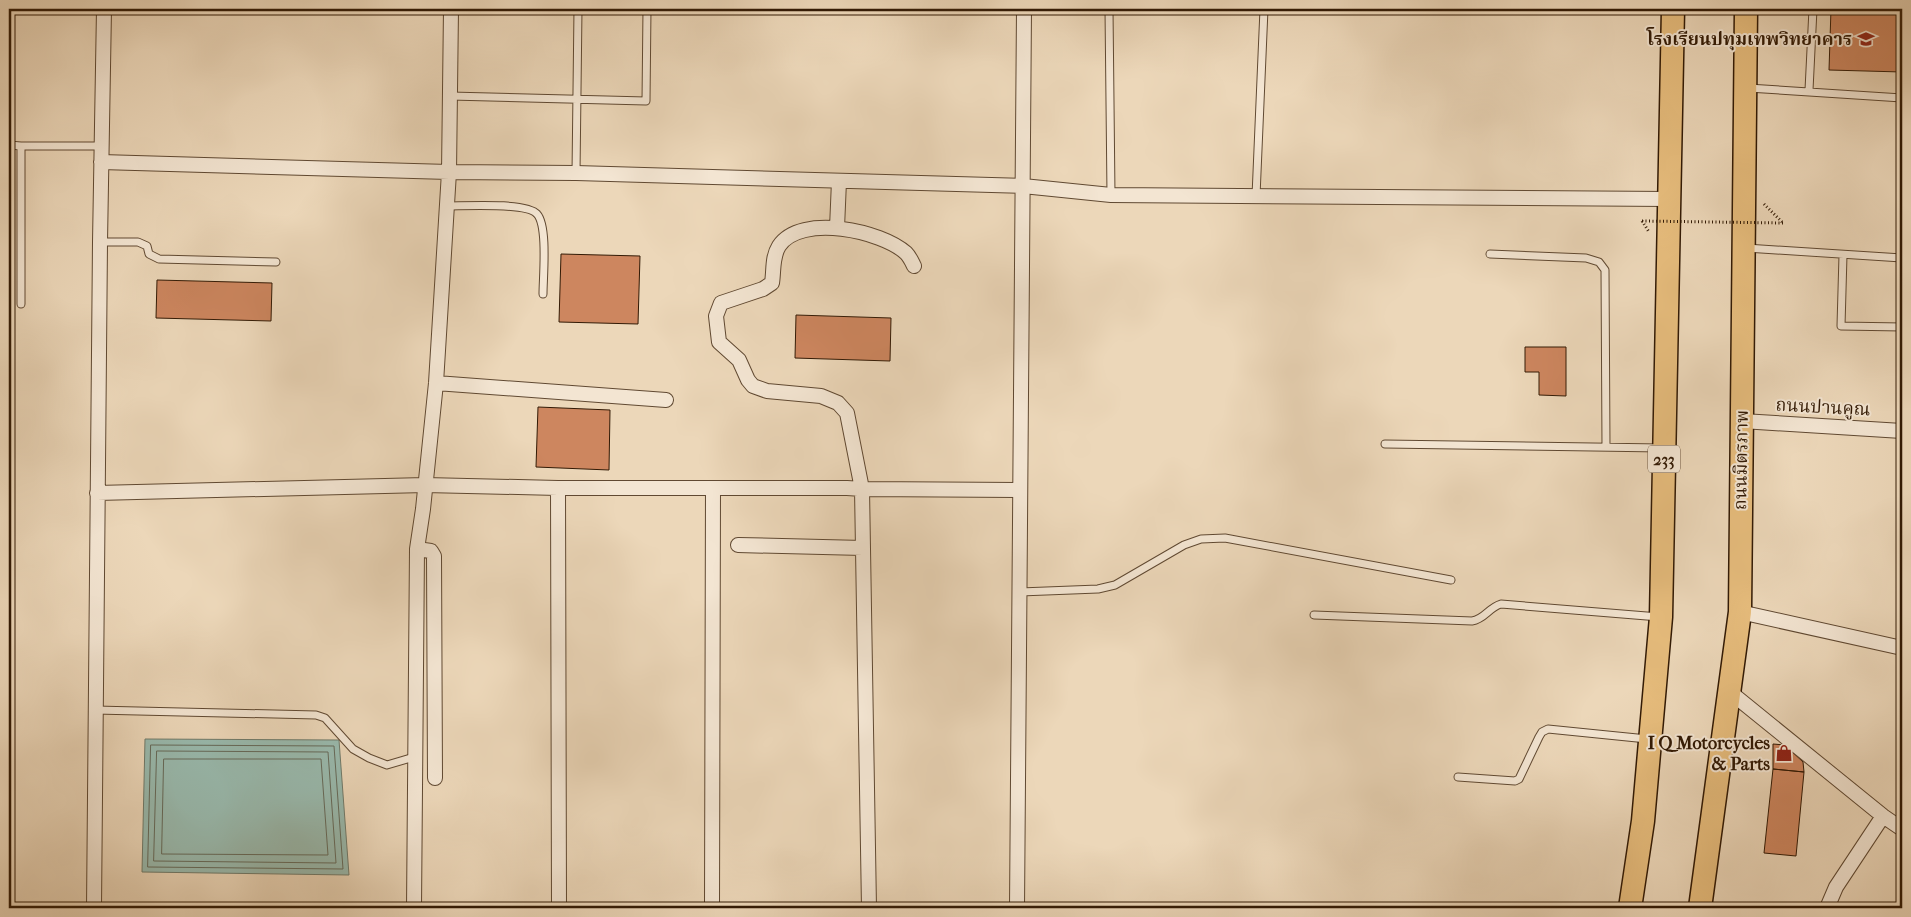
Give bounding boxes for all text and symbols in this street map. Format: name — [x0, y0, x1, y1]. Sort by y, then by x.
place label: โรงเรียนปทุมเทพวิทยาคาร — [1646, 27, 1852, 51]
school or university icon: โรงเรียนปทุมเทพวิทยาคาร — [1856, 29, 1876, 49]
street label: ถนนปานคูณ — [1775, 395, 1871, 420]
street label: ถนนมิตรภาพ — [1730, 410, 1753, 510]
road number: 233 — [1648, 446, 1680, 472]
place label: I Q Motorcycles & Parts — [1648, 733, 1770, 775]
shop icon: I Q Motorcycles & Parts — [1774, 743, 1794, 763]

